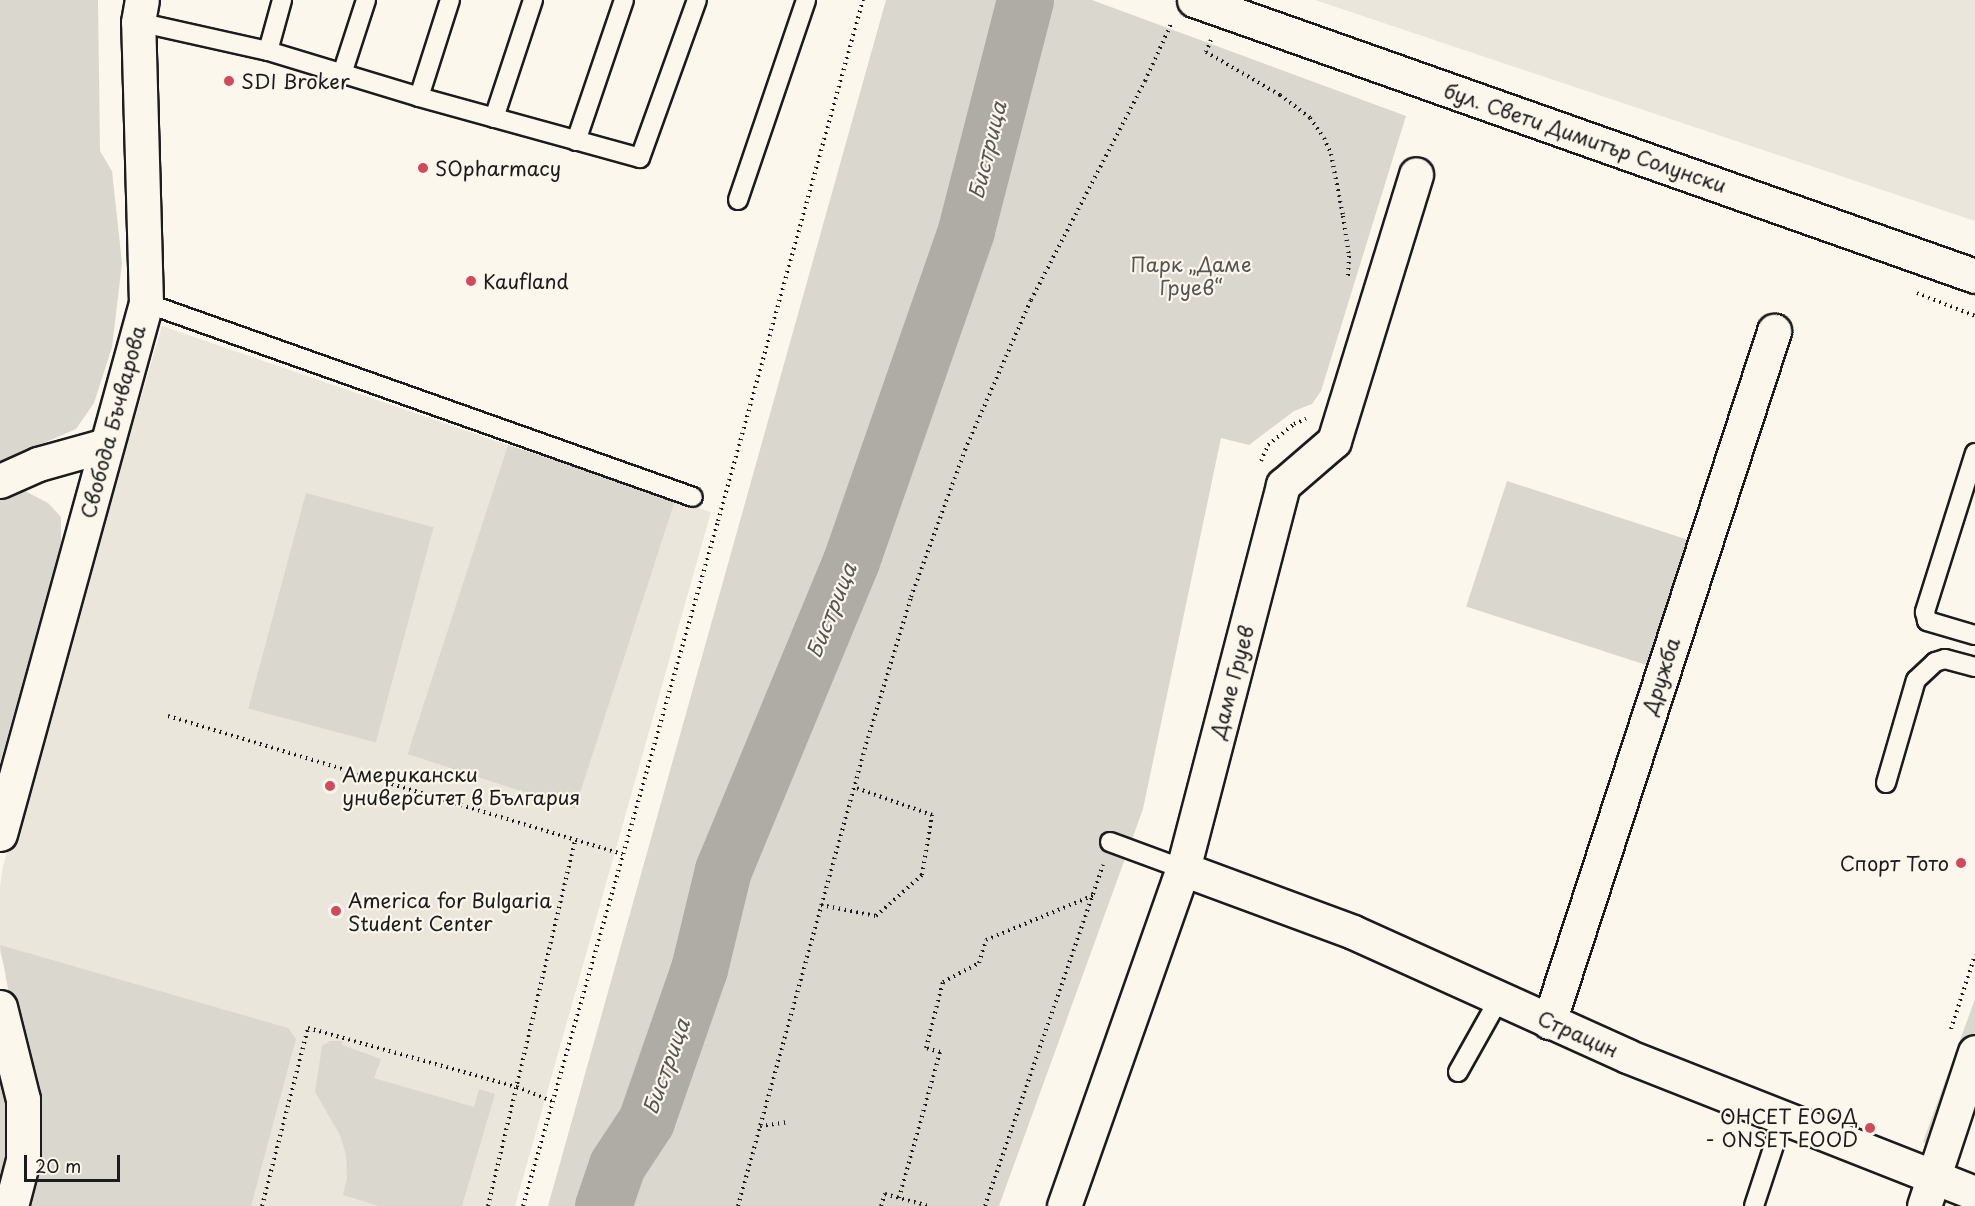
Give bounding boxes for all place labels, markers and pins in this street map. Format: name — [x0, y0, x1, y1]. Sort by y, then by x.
place label: SDI Broker — [241, 69, 349, 93]
marker: SDI Broker — [222, 74, 236, 88]
place label: SOpharmacy — [435, 156, 561, 180]
marker: SOpharmacy — [416, 161, 430, 175]
place label: Kaufland — [483, 269, 569, 293]
marker: Kaufland — [464, 274, 478, 288]
place label: Американски университет в България — [342, 762, 581, 809]
marker: Американски университет в България — [323, 779, 337, 793]
place label: Спорт Тото — [1840, 851, 1949, 875]
marker: Спорт Тото — [1954, 856, 1968, 870]
place label: America for Bulgaria Student Center — [348, 888, 550, 935]
marker: America for Bulgaria Student Center — [329, 904, 343, 918]
place label: ОНСЕТ ЕООД - ONSET EOOD — [1704, 1104, 1858, 1151]
marker: ОНСЕТ ЕООД - ONSET EOOD — [1863, 1121, 1877, 1135]

